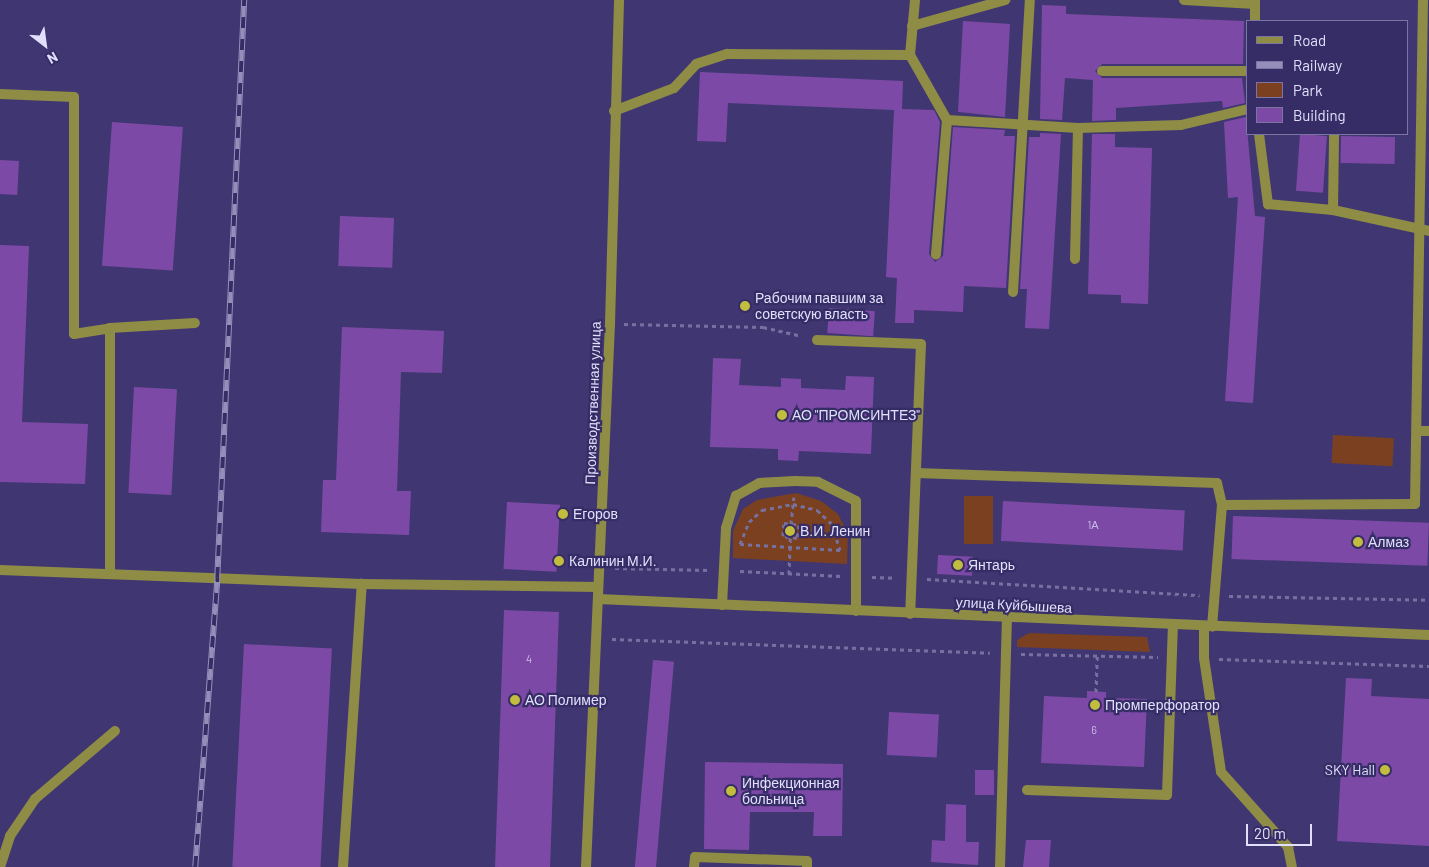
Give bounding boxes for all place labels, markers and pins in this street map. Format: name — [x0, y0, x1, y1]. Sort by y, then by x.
place label: Рабочим павшим за советскую власть — [755, 290, 883, 322]
marker: Рабочим павшим за советскую власть — [739, 300, 751, 312]
place label: АО "ПРОМСИНТЕЗ" — [792, 407, 920, 423]
marker: АО "ПРОМСИНТЕЗ" — [776, 409, 788, 421]
place label: Егоров — [573, 506, 618, 522]
marker: Егоров — [557, 508, 569, 520]
place label: В.И. Ленин — [800, 523, 870, 539]
marker: В.И. Ленин — [784, 525, 796, 537]
place label: Алмаз — [1368, 534, 1409, 550]
marker: Алмаз — [1352, 536, 1364, 548]
place label: Калинин М.И. — [569, 553, 657, 569]
marker: Калинин М.И. — [553, 555, 565, 567]
place label: Янтарь — [968, 557, 1015, 573]
marker: Янтарь — [952, 559, 964, 571]
place label: АО Полимер — [525, 692, 606, 708]
marker: АО Полимер — [509, 694, 521, 706]
place label: Промперфоратор — [1105, 697, 1220, 713]
marker: Промперфоратор — [1089, 699, 1101, 711]
place label: SKY Hall — [1325, 762, 1375, 778]
marker: SKY Hall — [1379, 764, 1391, 776]
place label: Инфекционная больница — [742, 775, 840, 808]
marker: Инфекционная больница — [724, 784, 738, 798]

